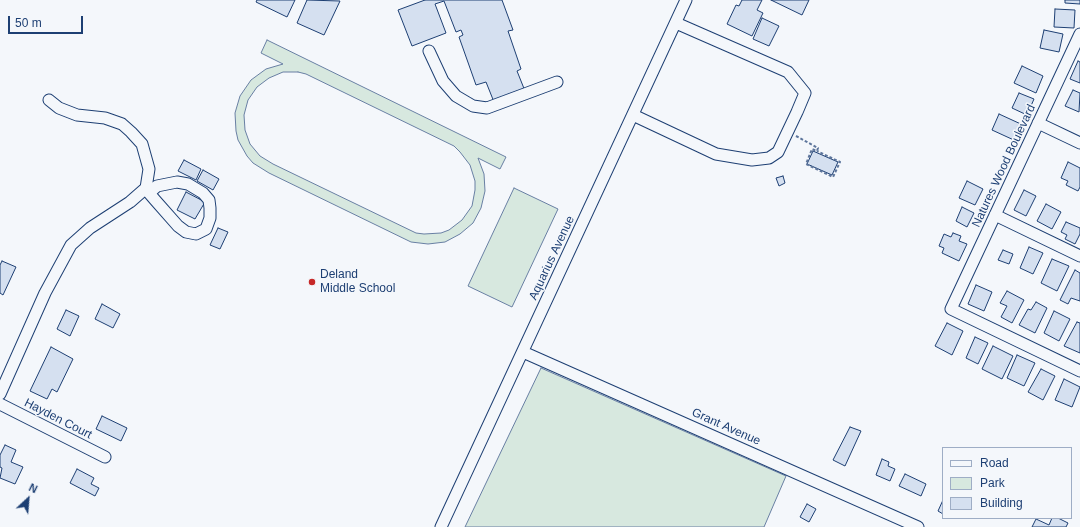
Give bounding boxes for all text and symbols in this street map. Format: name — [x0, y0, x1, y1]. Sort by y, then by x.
scale bar — [10, 8, 85, 34]
text: 50 m — [15, 16, 42, 30]
street label: Natures Wood Boulevard — [969, 102, 1039, 230]
street label: Aquarius Avenue — [526, 214, 578, 302]
place label: Deland Middle School — [320, 268, 395, 296]
marker: Deland Middle School — [307, 277, 317, 287]
street label: Hayden Court — [22, 396, 94, 442]
street label: Grant Avenue — [689, 405, 763, 449]
legend — [942, 447, 1072, 519]
text: Road — [980, 456, 1009, 470]
text: Park — [980, 476, 1005, 490]
north arrow — [8, 479, 48, 519]
text: N — [27, 481, 39, 495]
text: Building — [980, 496, 1023, 510]

